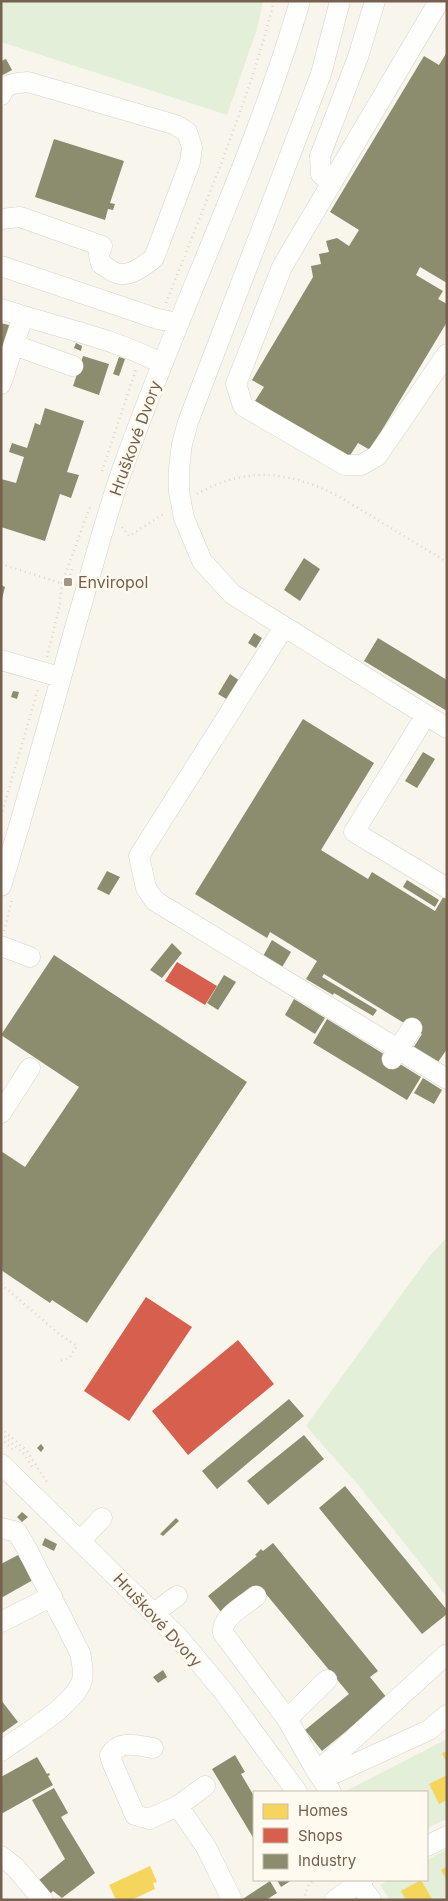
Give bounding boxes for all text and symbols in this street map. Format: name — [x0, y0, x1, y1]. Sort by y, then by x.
street label: Hruškové Dvory — [105, 378, 165, 498]
place label: Enviropol — [78, 572, 148, 592]
marker: Enviropol — [62, 576, 74, 588]
street label: Hruškové Dvory — [109, 1569, 207, 1671]
legend — [253, 1791, 428, 1881]
text: Homes — [298, 1801, 348, 1820]
text: Shops — [298, 1826, 343, 1845]
text: Industry — [298, 1851, 357, 1870]

